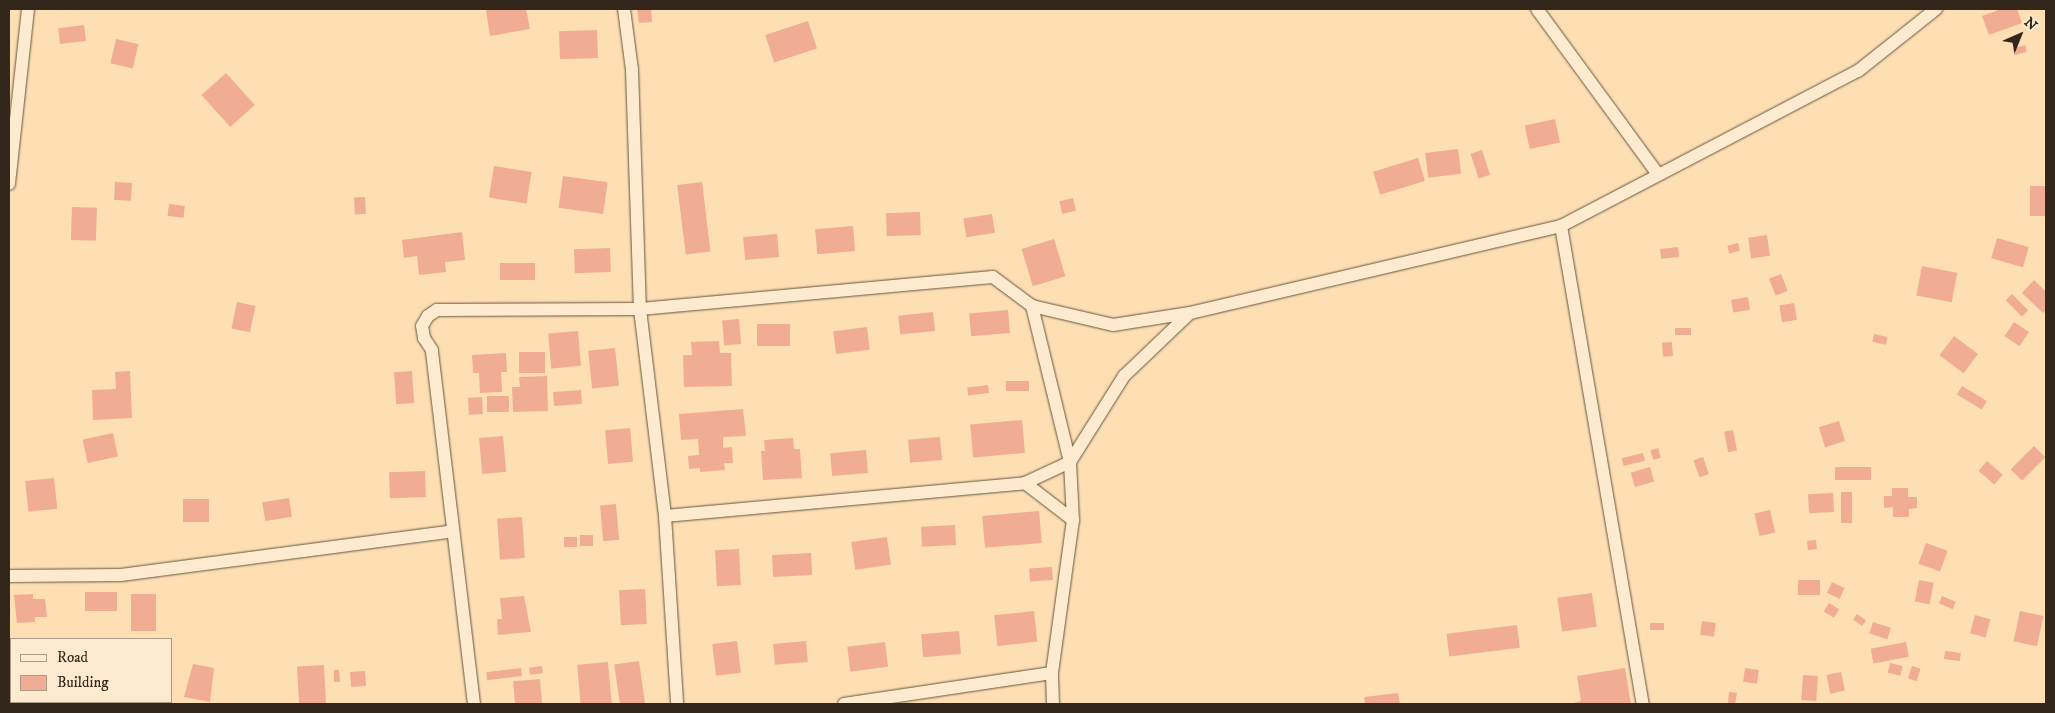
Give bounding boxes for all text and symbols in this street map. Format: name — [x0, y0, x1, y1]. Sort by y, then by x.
north arrow — [1995, 10, 2045, 60]
text: N — [2020, 14, 2041, 35]
legend — [10, 638, 172, 703]
text: Road — [57, 648, 88, 667]
text: Building — [57, 673, 109, 692]

